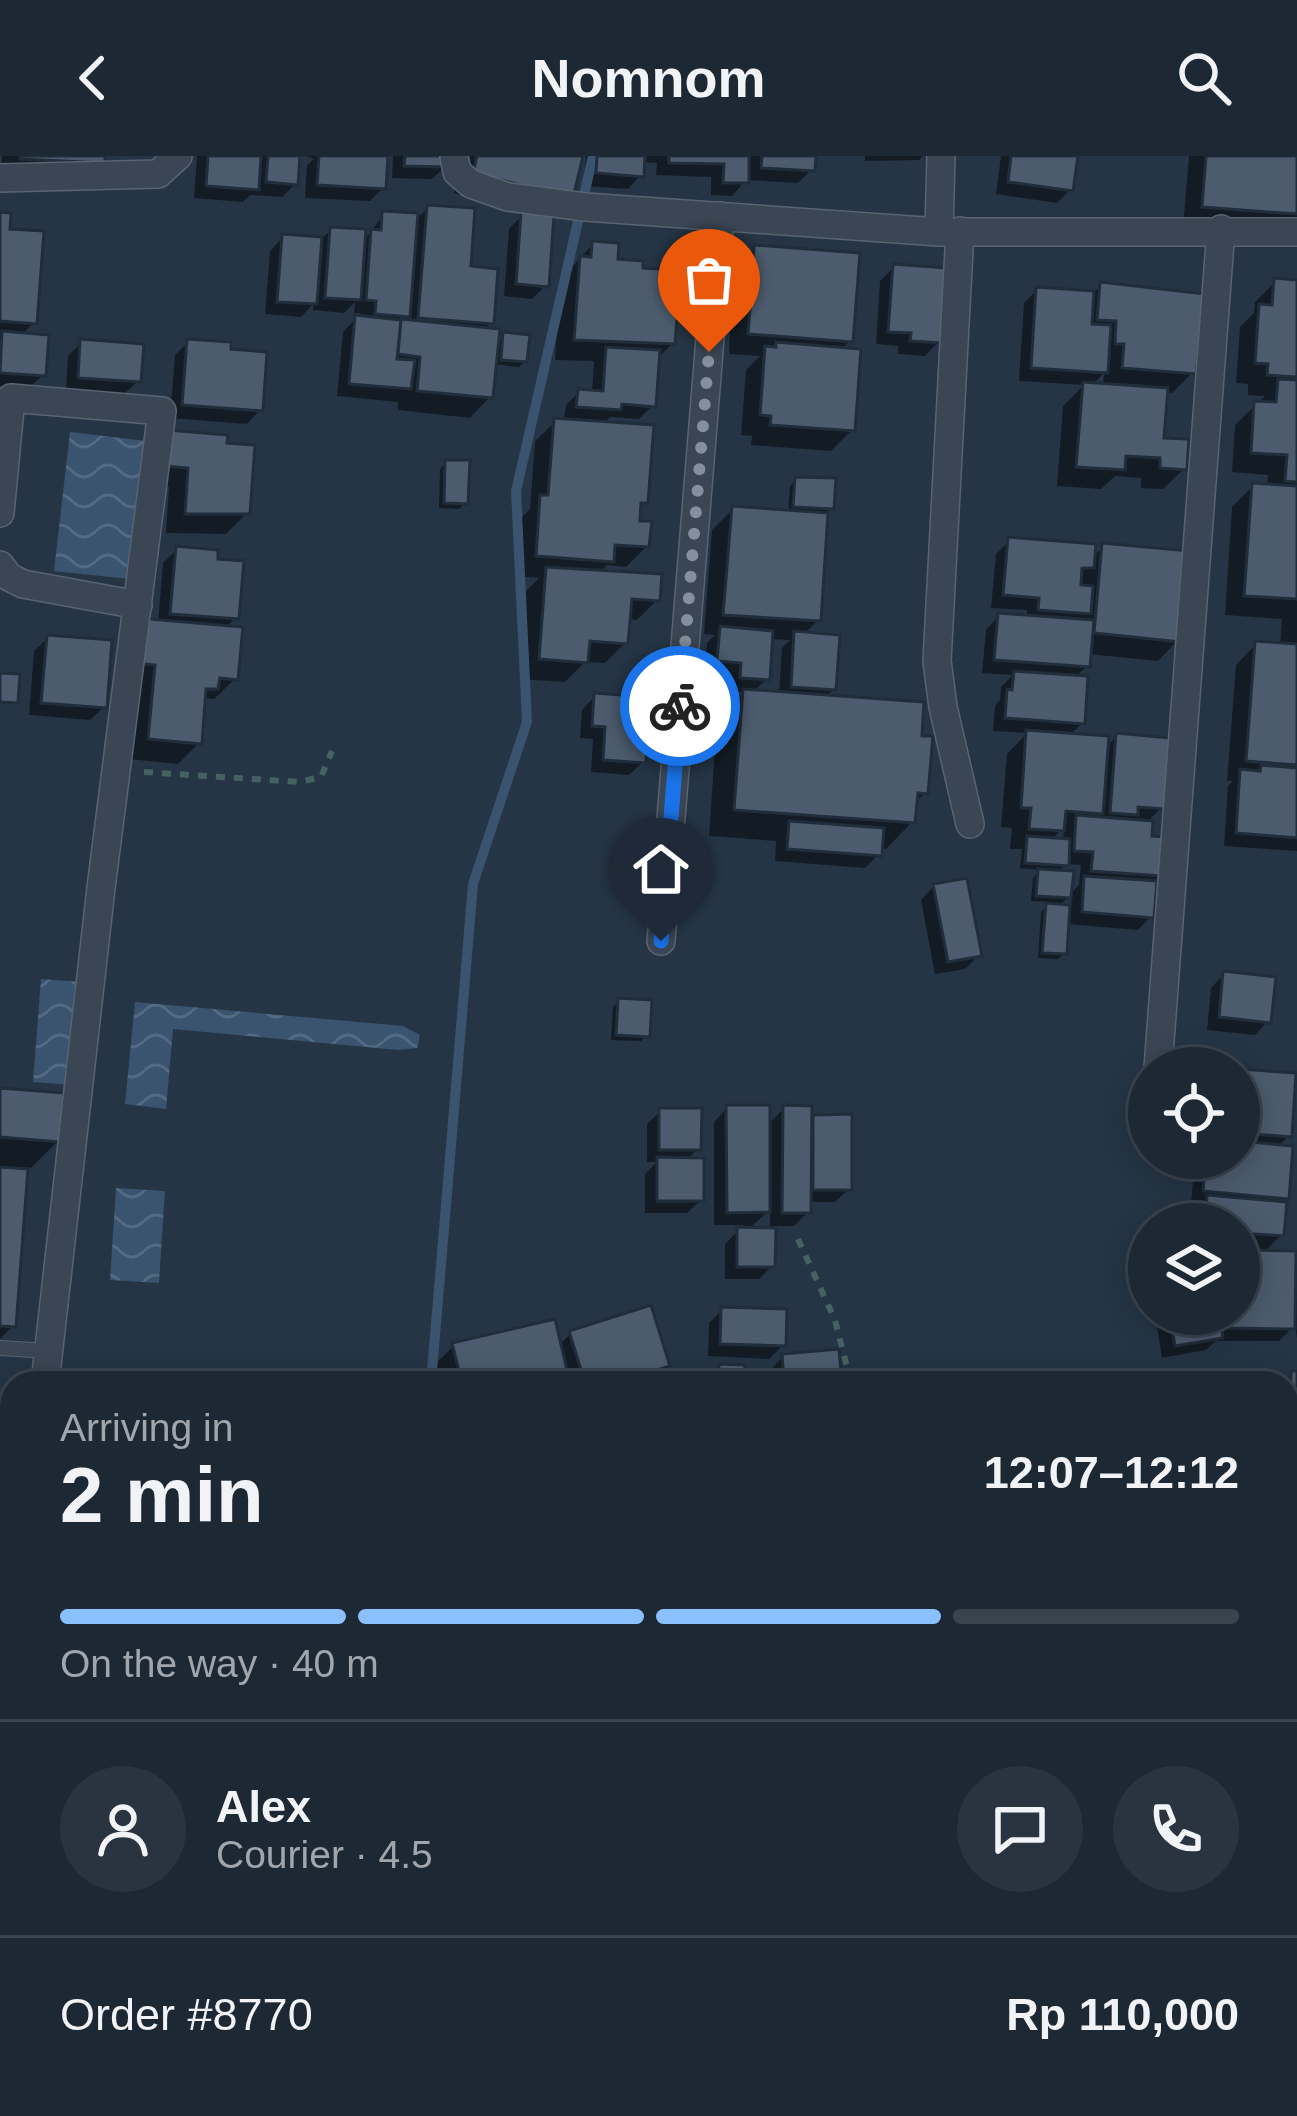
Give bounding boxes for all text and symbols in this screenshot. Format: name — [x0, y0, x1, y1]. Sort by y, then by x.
icon: back — [60, 45, 126, 111]
icon: search — [1171, 45, 1237, 111]
text: Nomnom — [532, 48, 765, 108]
pin — [658, 229, 760, 352]
icon: bag — [676, 247, 742, 313]
courier — [620, 646, 740, 766]
icon: bike — [647, 673, 713, 739]
pin — [610, 818, 712, 941]
icon: home — [628, 836, 694, 902]
map controls — [1128, 1047, 1260, 1335]
button: locate — [1128, 1047, 1260, 1179]
button: layers — [1128, 1203, 1260, 1335]
text: Arriving in — [60, 1406, 233, 1449]
text: 12:07–12:12 — [984, 1447, 1239, 1498]
text: 2 min — [60, 1451, 264, 1539]
text: On the way · 40 m — [60, 1642, 379, 1685]
button: person — [60, 1766, 186, 1892]
button: chat — [957, 1766, 1083, 1892]
button: phone — [1113, 1766, 1239, 1892]
text: Alex — [216, 1781, 311, 1832]
text: Courier · 4.5 — [216, 1833, 433, 1876]
text: Order #8770 — [60, 1989, 313, 2040]
text: Rp 110,000 — [1006, 1989, 1239, 2040]

